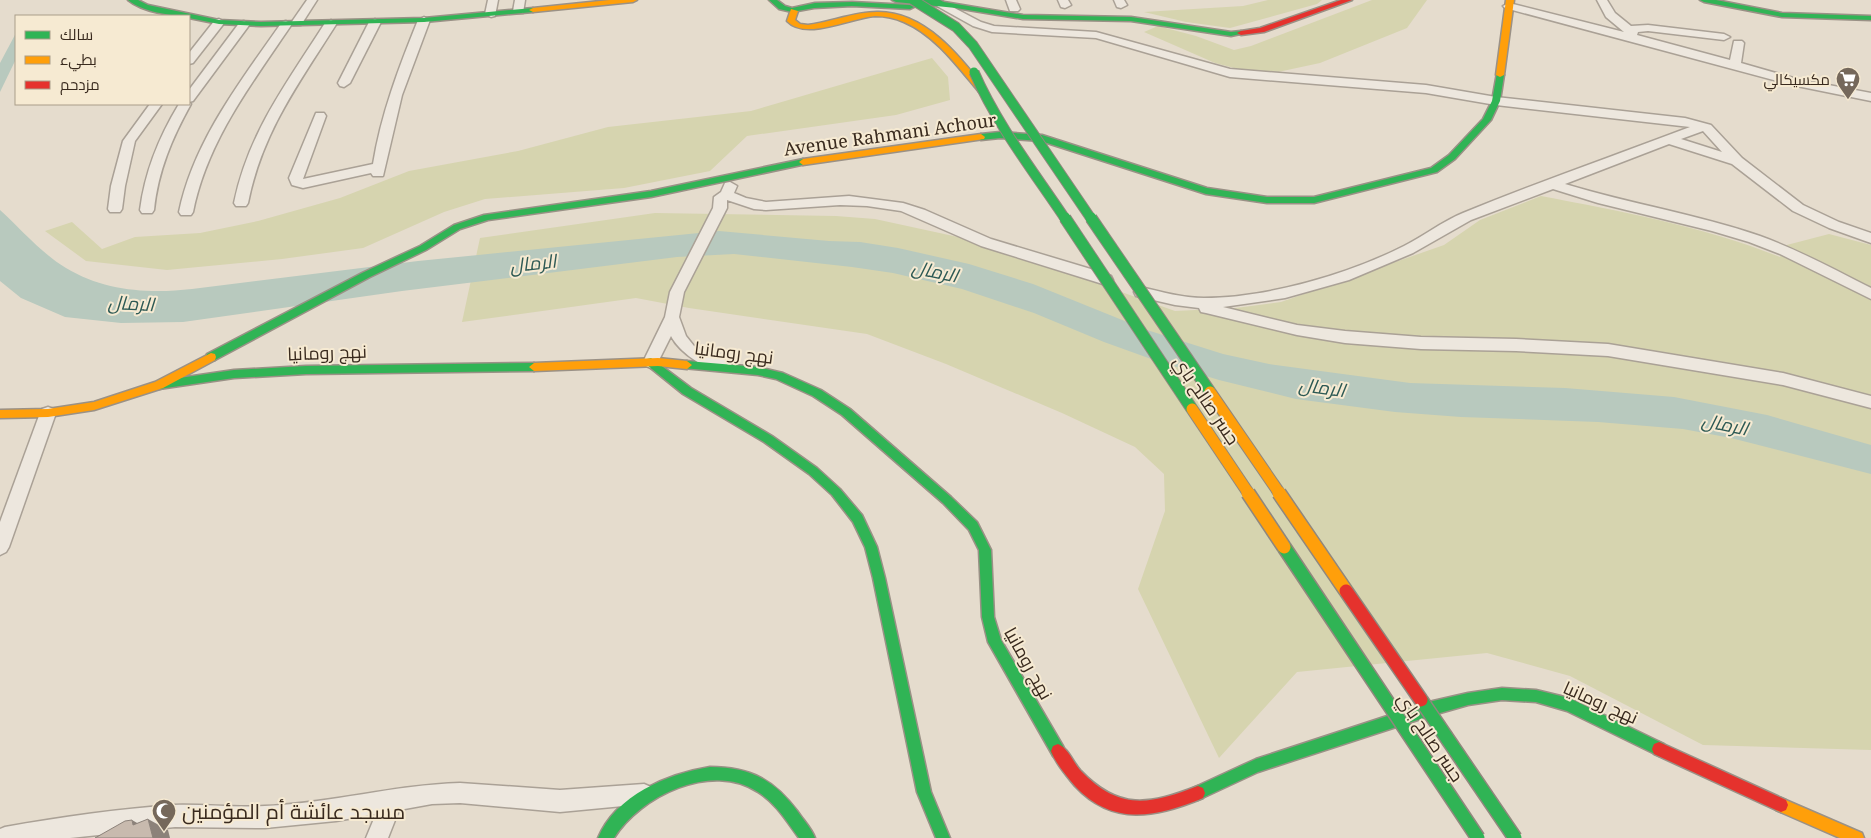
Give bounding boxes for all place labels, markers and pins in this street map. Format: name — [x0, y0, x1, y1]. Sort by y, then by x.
supermarket icon: مكسيكالي — [1835, 66, 1861, 100]
place label: مكسيكالي — [1764, 69, 1830, 92]
place label: مسجد عائشة أم المؤمنين — [182, 797, 405, 826]
mosque icon: مسجد عائشة أم المؤمنين — [151, 798, 177, 832]

